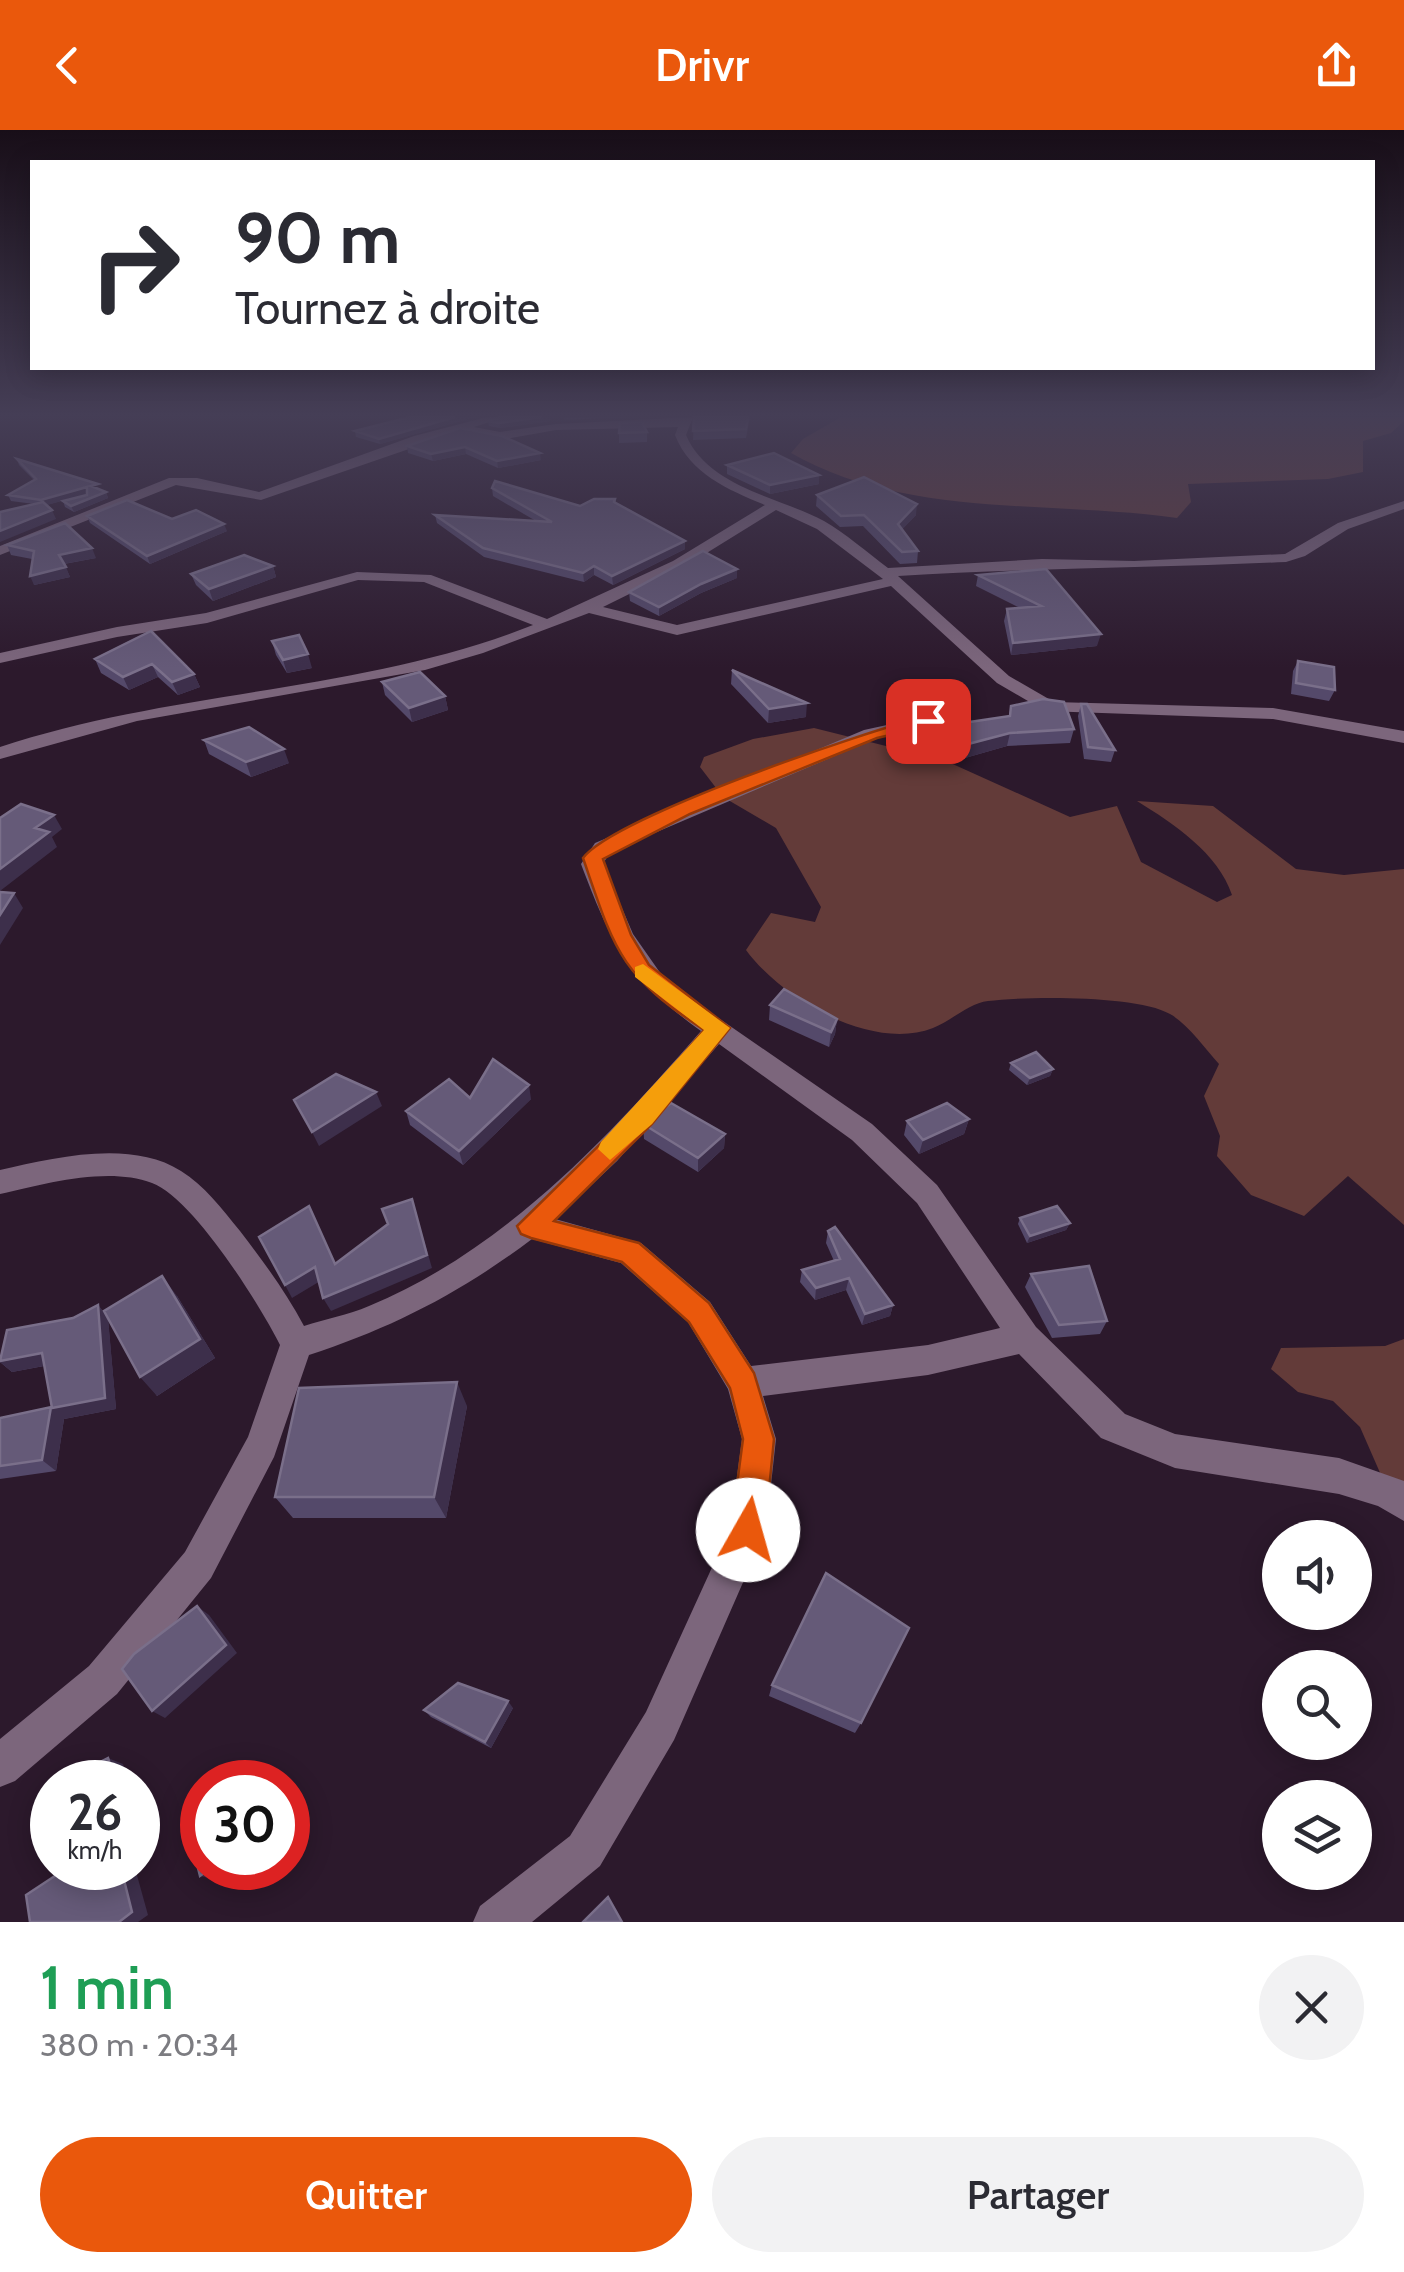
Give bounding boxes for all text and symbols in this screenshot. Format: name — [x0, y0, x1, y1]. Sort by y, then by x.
icon: back — [40, 38, 95, 93]
text: Drivr — [655, 38, 749, 92]
icon: share — [1309, 38, 1364, 93]
text: 90 m — [235, 195, 400, 281]
icon: right — [70, 200, 200, 330]
text: Tournez à droite — [235, 281, 540, 335]
pin — [886, 679, 971, 764]
icon: arrive — [901, 694, 956, 749]
position arrow — [696, 1478, 800, 1582]
map controls — [1262, 1520, 1372, 1890]
button: sound — [1262, 1520, 1372, 1630]
button: search — [1262, 1650, 1372, 1760]
speed limit sign: 30 — [180, 1760, 310, 1890]
button: layers — [1262, 1780, 1372, 1890]
text: 26 — [68, 1782, 122, 1843]
text: km/h — [68, 1835, 122, 1865]
text: 1 min — [40, 1951, 174, 2024]
button: close — [1259, 1955, 1364, 2060]
text: 380 m · 20:34 — [40, 2025, 238, 2064]
button: Quitter — [40, 2137, 692, 2252]
button: Partager — [712, 2137, 1364, 2252]

